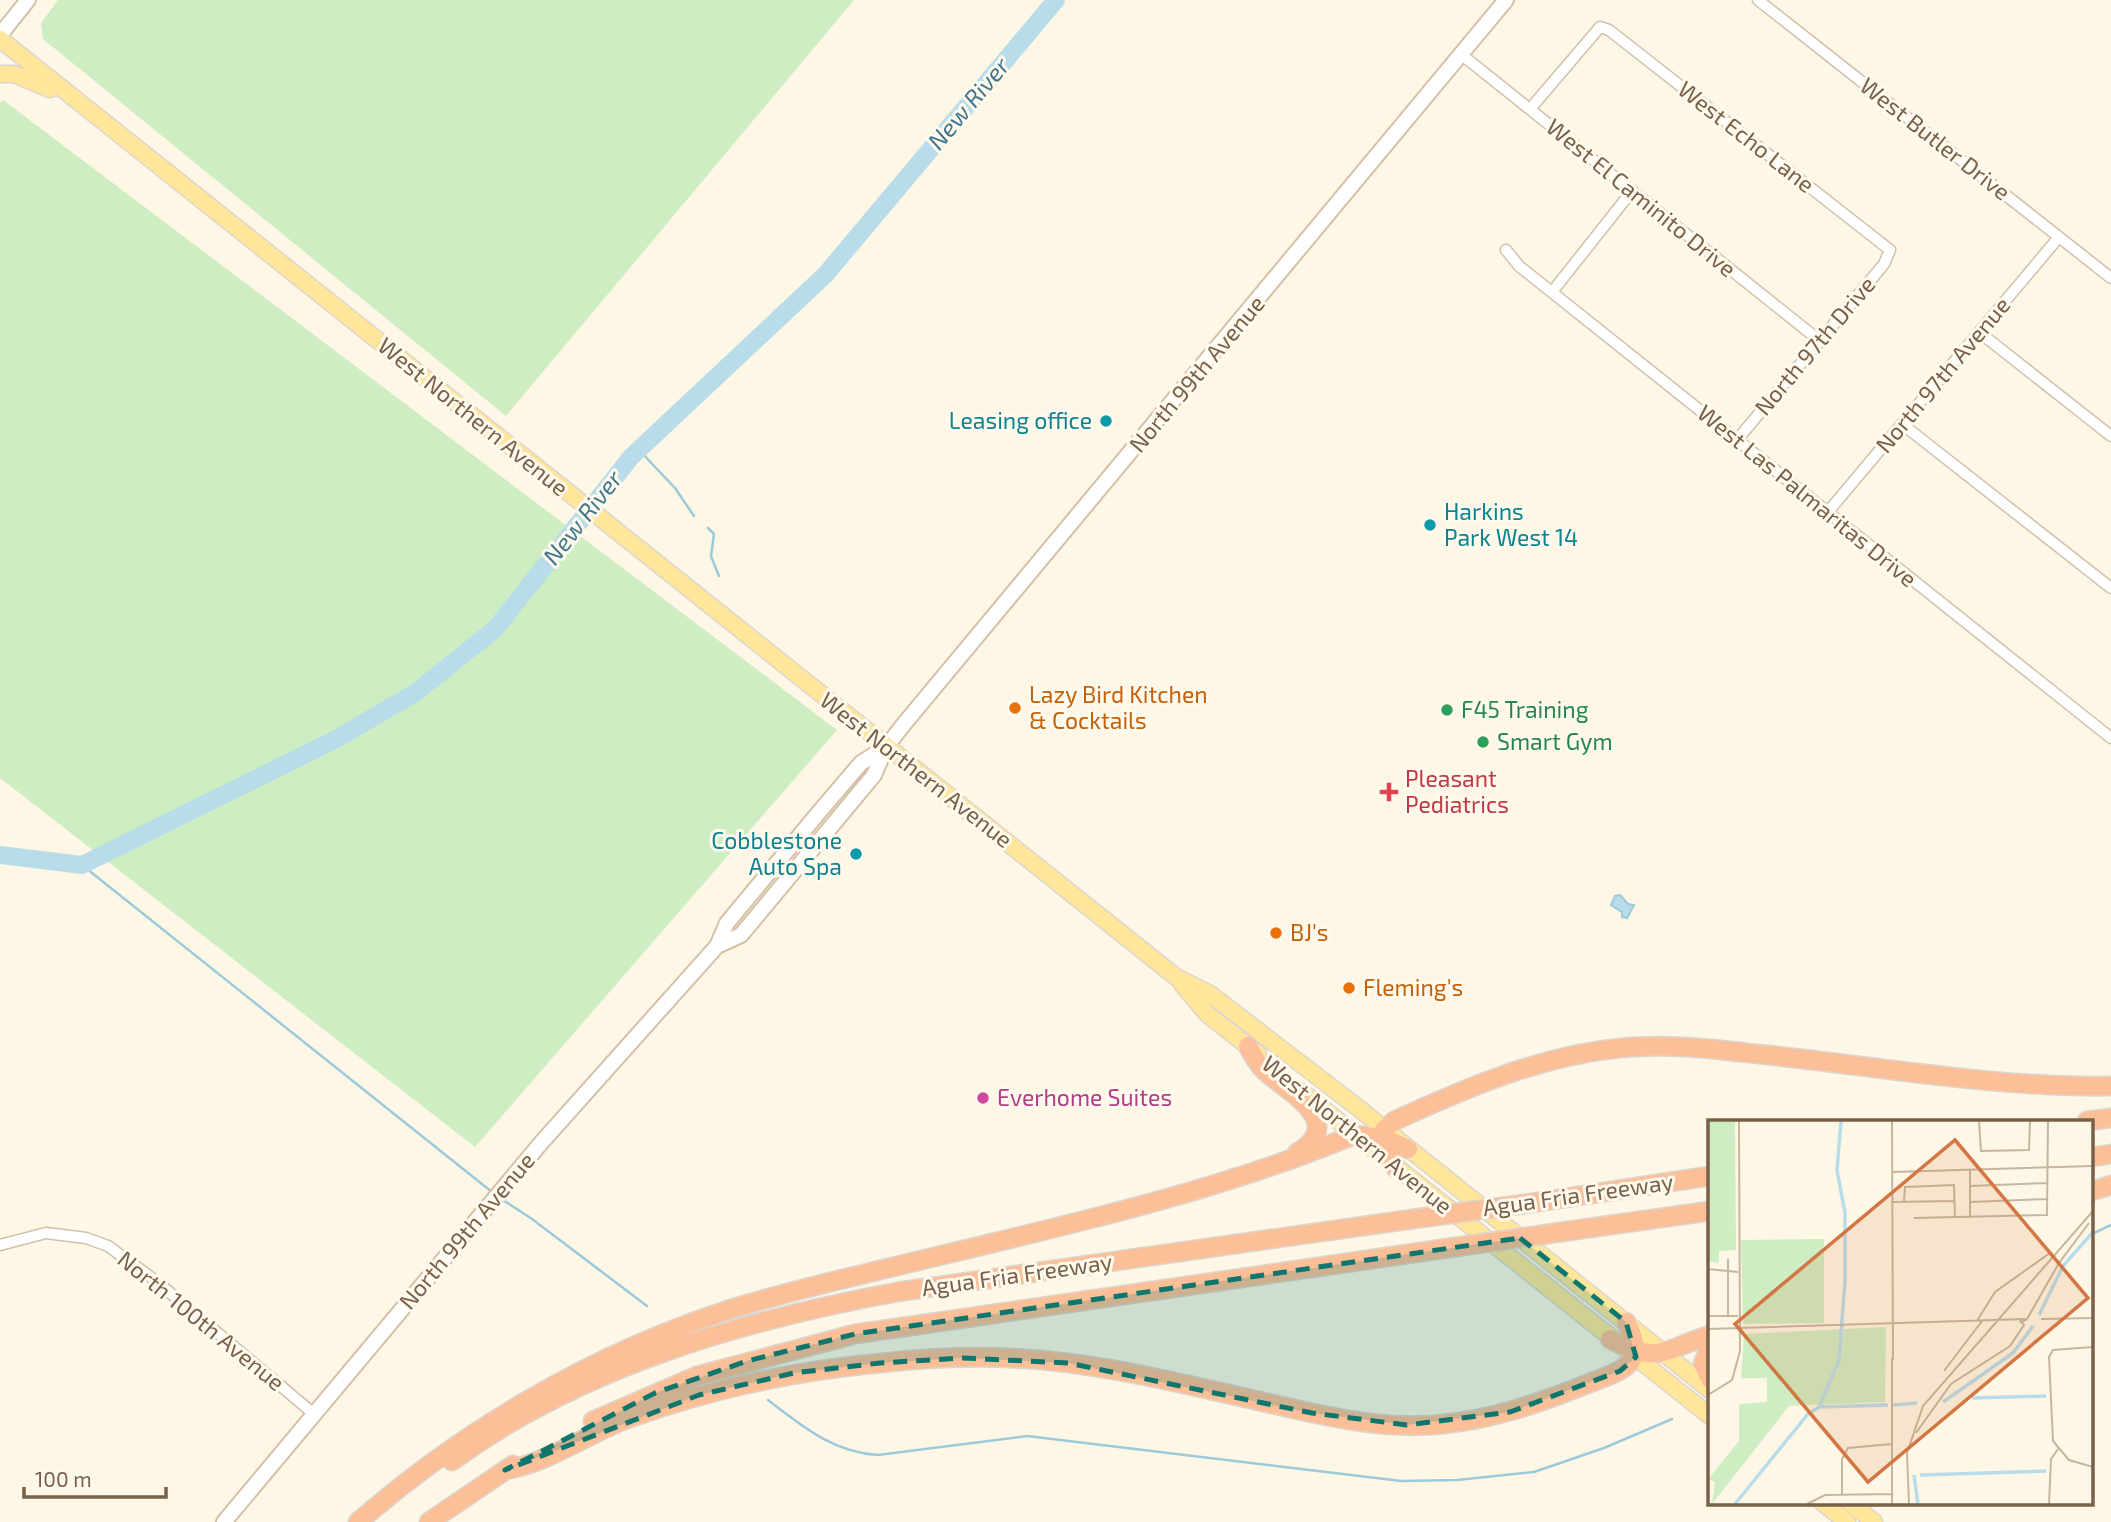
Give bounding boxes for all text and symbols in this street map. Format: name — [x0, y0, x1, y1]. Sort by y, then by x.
water label: New River — [921, 51, 1015, 155]
street label: West Butler Drive — [1855, 71, 2016, 206]
street label: West Echo Lane — [1673, 74, 1820, 198]
street label: West El Caminito Drive — [1541, 112, 1742, 282]
street label: North 97th Drive — [1748, 270, 1880, 420]
street label: North 99th Avenue — [1123, 289, 1270, 457]
street label: North 97th Avenue — [1869, 291, 2015, 458]
street label: West Northern Avenue — [373, 331, 574, 502]
street label: West Las Palmaritas Drive — [1692, 398, 1923, 592]
place label: Leasing office — [949, 406, 1092, 434]
marker: Leasing office — [1098, 413, 1114, 429]
water label: New River — [536, 464, 628, 570]
place label: Harkins Park West 14 — [1444, 497, 1578, 551]
marker: Harkins Park West 14 — [1422, 517, 1438, 533]
place label: Lazy Bird Kitchen & Cocktails — [1029, 680, 1208, 734]
street label: West Northern Avenue — [815, 685, 1018, 853]
place label: F45 Training — [1461, 695, 1589, 723]
marker: Lazy Bird Kitchen & Cocktails — [1007, 700, 1023, 716]
marker: F45 Training — [1439, 702, 1455, 718]
place label: Smart Gym — [1497, 727, 1613, 755]
marker: Smart Gym — [1475, 734, 1491, 750]
place label: Pleasant Pediatrics — [1405, 764, 1509, 818]
marker: Pleasant Pediatrics — [1379, 782, 1399, 802]
place label: Cobblestone Auto Spa — [711, 826, 842, 880]
marker: Cobblestone Auto Spa — [848, 846, 864, 862]
place label: BJ's — [1290, 918, 1328, 946]
marker: BJ's — [1268, 925, 1284, 941]
place label: Fleming's — [1363, 973, 1463, 1001]
marker: Fleming's — [1341, 980, 1357, 996]
street label: West Northern Avenue — [1257, 1049, 1458, 1220]
place label: Everhome Suites — [997, 1083, 1172, 1111]
marker: Everhome Suites — [975, 1090, 991, 1106]
inset map — [1708, 1120, 2094, 1504]
street label: North 99th Avenue — [393, 1146, 540, 1314]
street label: Agua Fria Freeway — [1481, 1167, 1675, 1221]
street label: North 100th Avenue — [113, 1244, 291, 1396]
street label: Agua Fria Freeway — [920, 1247, 1114, 1301]
scale bar — [24, 1456, 166, 1500]
text: 100 m — [35, 1466, 92, 1491]

